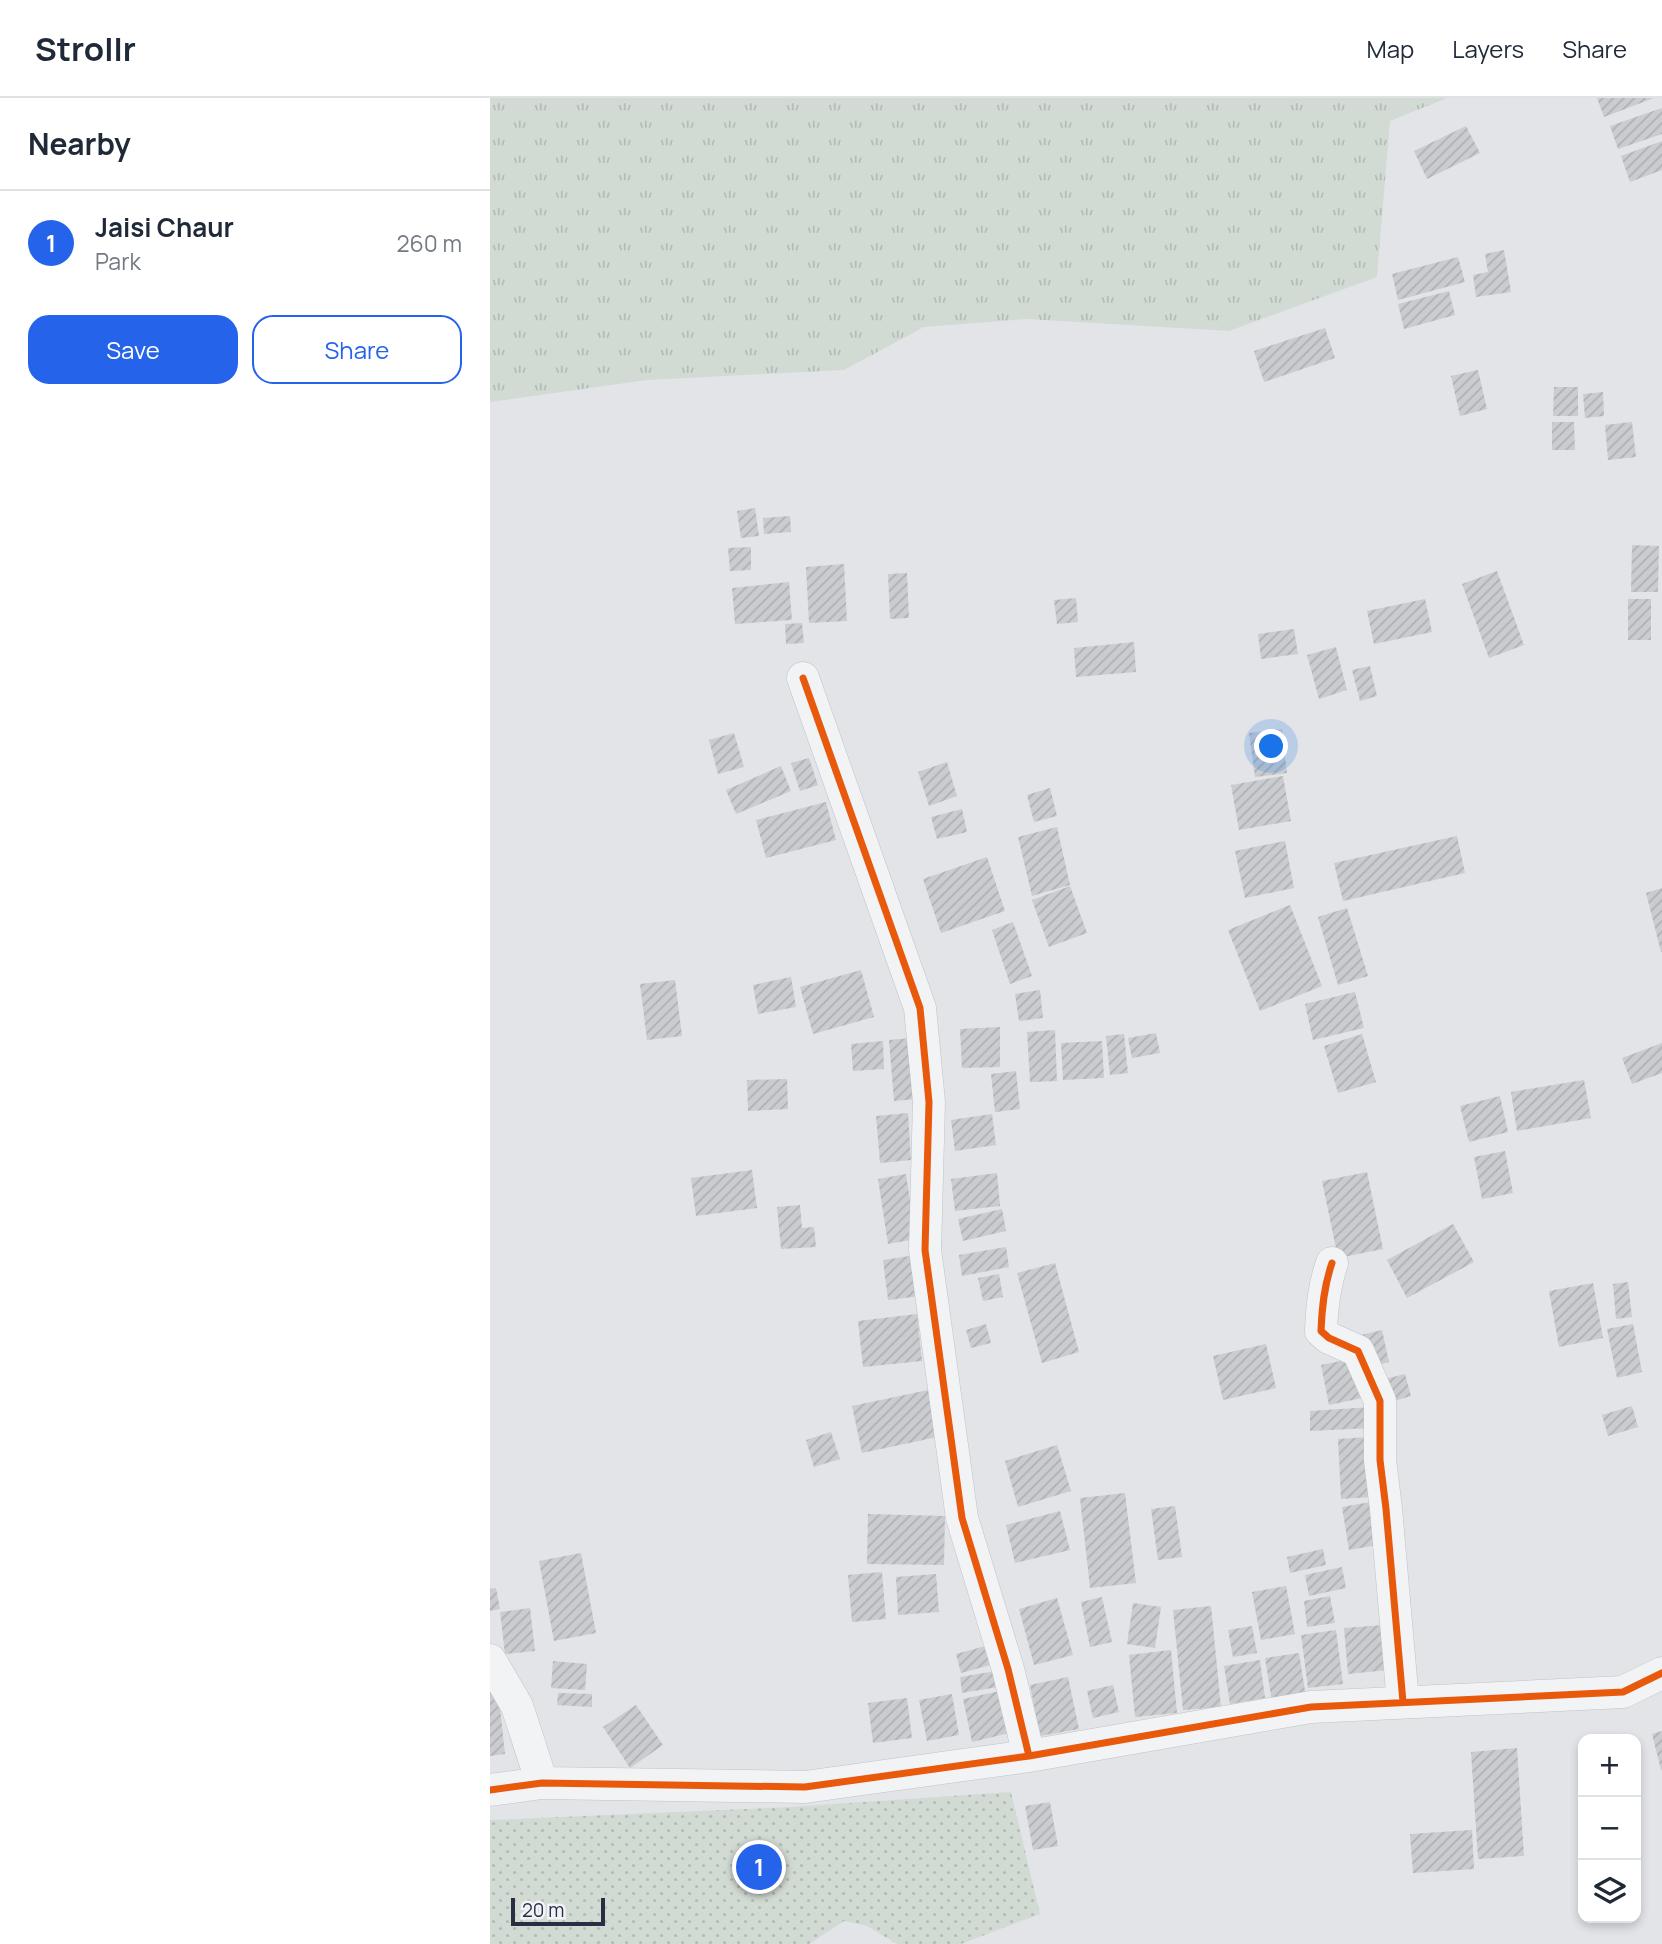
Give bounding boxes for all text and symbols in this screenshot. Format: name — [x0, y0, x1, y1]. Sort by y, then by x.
text: Strollr — [35, 26, 136, 71]
text: Map — [1367, 32, 1414, 65]
text: Layers — [1452, 32, 1524, 65]
text: Share — [1562, 32, 1627, 65]
text: Nearby — [28, 123, 131, 164]
text: Jaisi Chaur — [95, 209, 234, 245]
text: 1 — [46, 227, 56, 259]
text: 260 m — [396, 227, 462, 259]
text: Park — [95, 245, 141, 277]
button: Save — [28, 315, 238, 384]
button: Share — [252, 315, 462, 384]
your location — [1254, 729, 1288, 763]
map controls — [1578, 1734, 1641, 1923]
button: + — [1578, 1734, 1641, 1797]
button: − — [1578, 1797, 1641, 1860]
pin: 1 — [736, 1841, 782, 1893]
button: layers — [1578, 1860, 1641, 1923]
scale bar — [511, 1895, 606, 1927]
text: 20 m — [522, 1897, 564, 1923]

